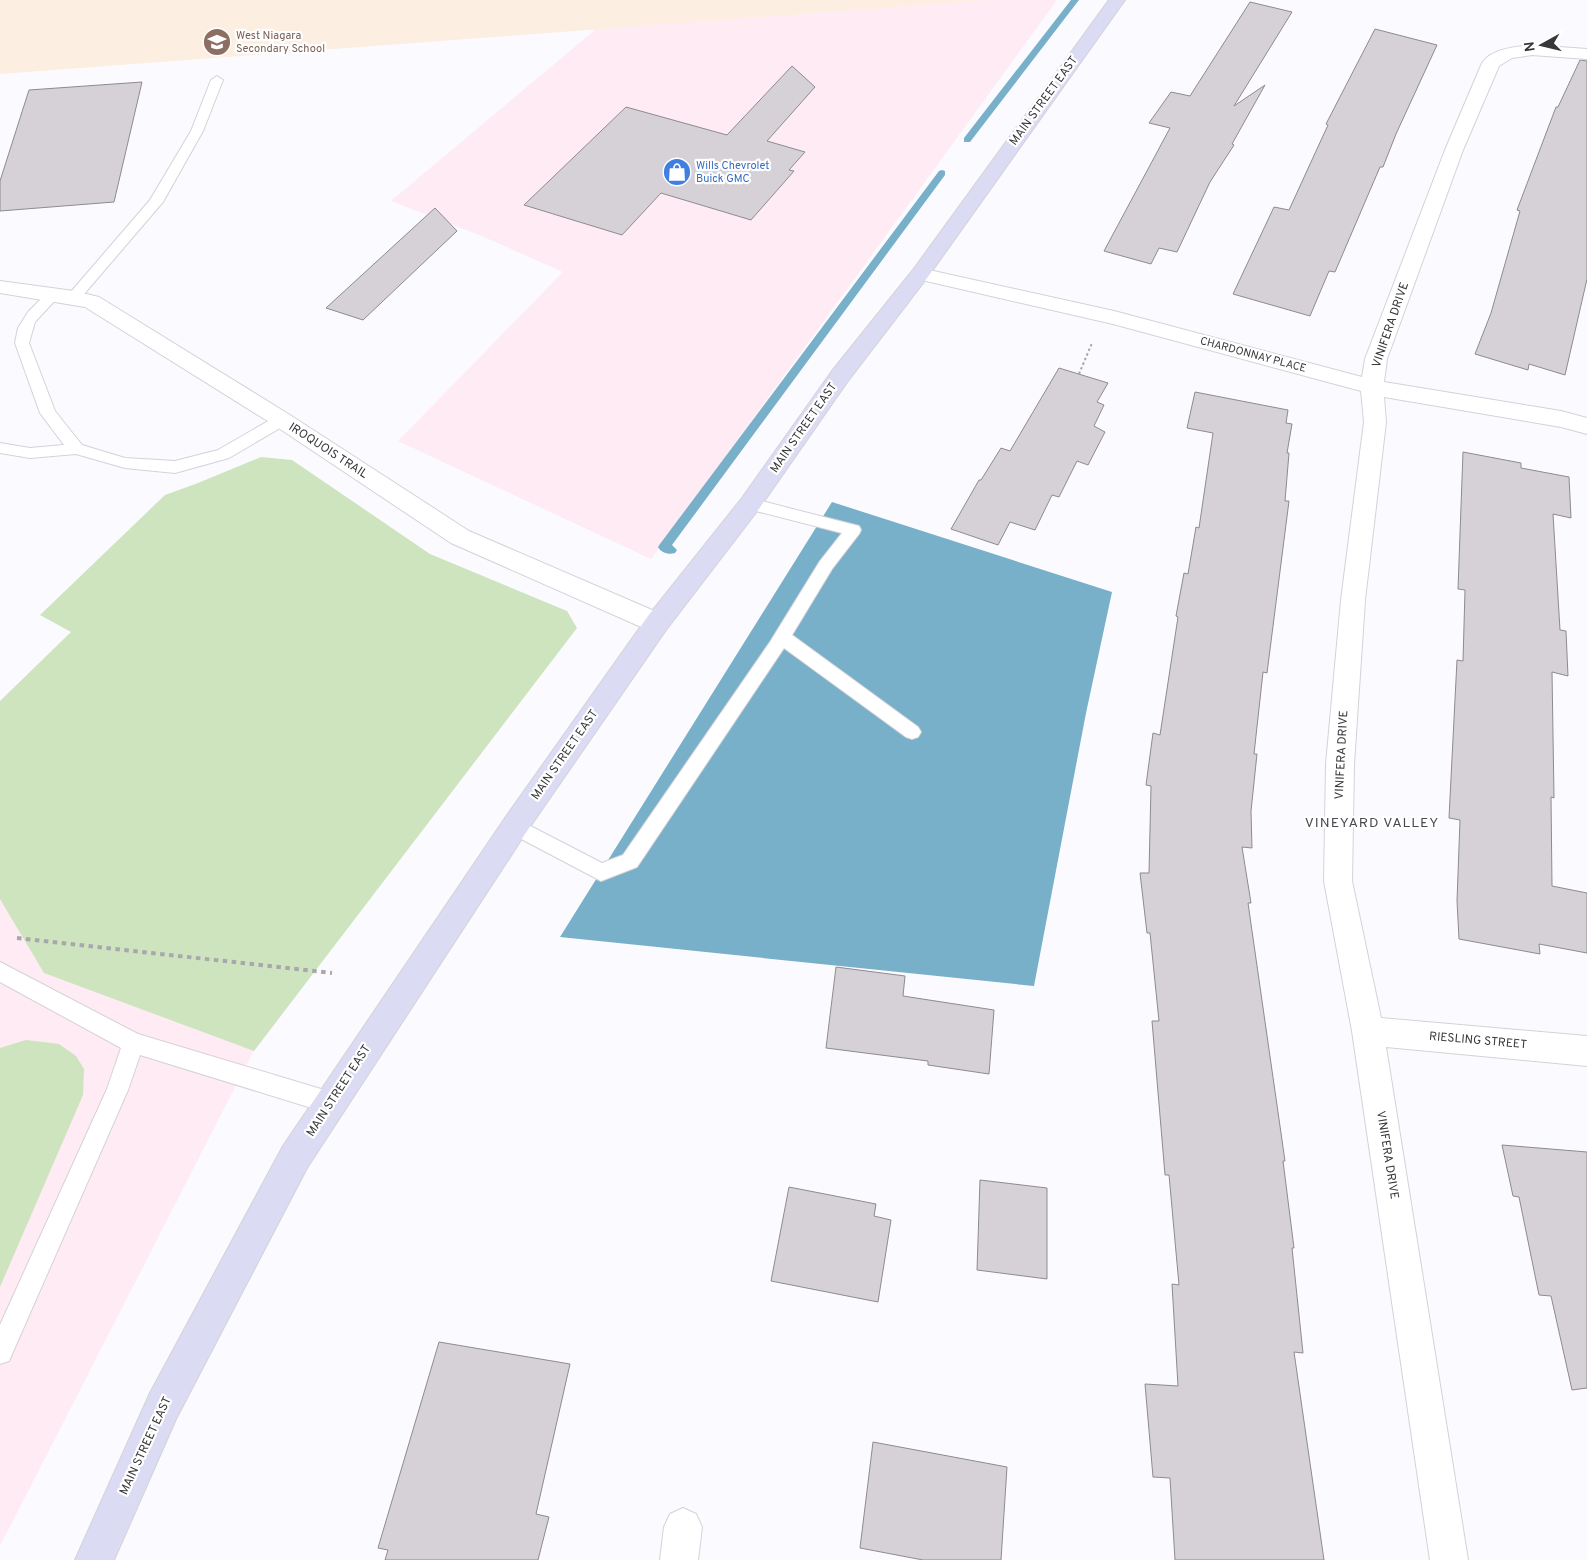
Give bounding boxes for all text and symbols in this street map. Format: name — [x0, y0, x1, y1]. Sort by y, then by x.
north arrow — [1517, 20, 1567, 70]
school or university icon: West Niagara Secondary School — [202, 27, 232, 57]
place label: West Niagara Secondary School — [236, 29, 325, 56]
text: N — [1521, 40, 1540, 53]
street label: MAIN STREET EAST — [1006, 53, 1082, 149]
shop icon: Wills Chevrolet Buick GMC — [662, 157, 692, 187]
place label: Wills Chevrolet Buick GMC — [696, 159, 769, 186]
street label: VINIFERA DRIVE — [1369, 280, 1413, 370]
street label: CHARDONNAY PLACE — [1198, 334, 1308, 376]
street label: MAIN STREET EAST — [767, 380, 841, 476]
street label: IROQUOIS TRAIL — [285, 419, 371, 483]
street label: MAIN STREET EAST — [528, 707, 602, 803]
street label: VINIFERA DRIVE — [1332, 710, 1352, 800]
district label: VINEYARD VALLEY — [1305, 815, 1439, 832]
street label: RIESLING STREET — [1428, 1029, 1528, 1053]
street label: MAIN STREET EAST — [303, 1042, 375, 1140]
street label: VINIFERA DRIVE — [1372, 1110, 1402, 1200]
street label: MAIN STREET EAST — [116, 1394, 176, 1498]

